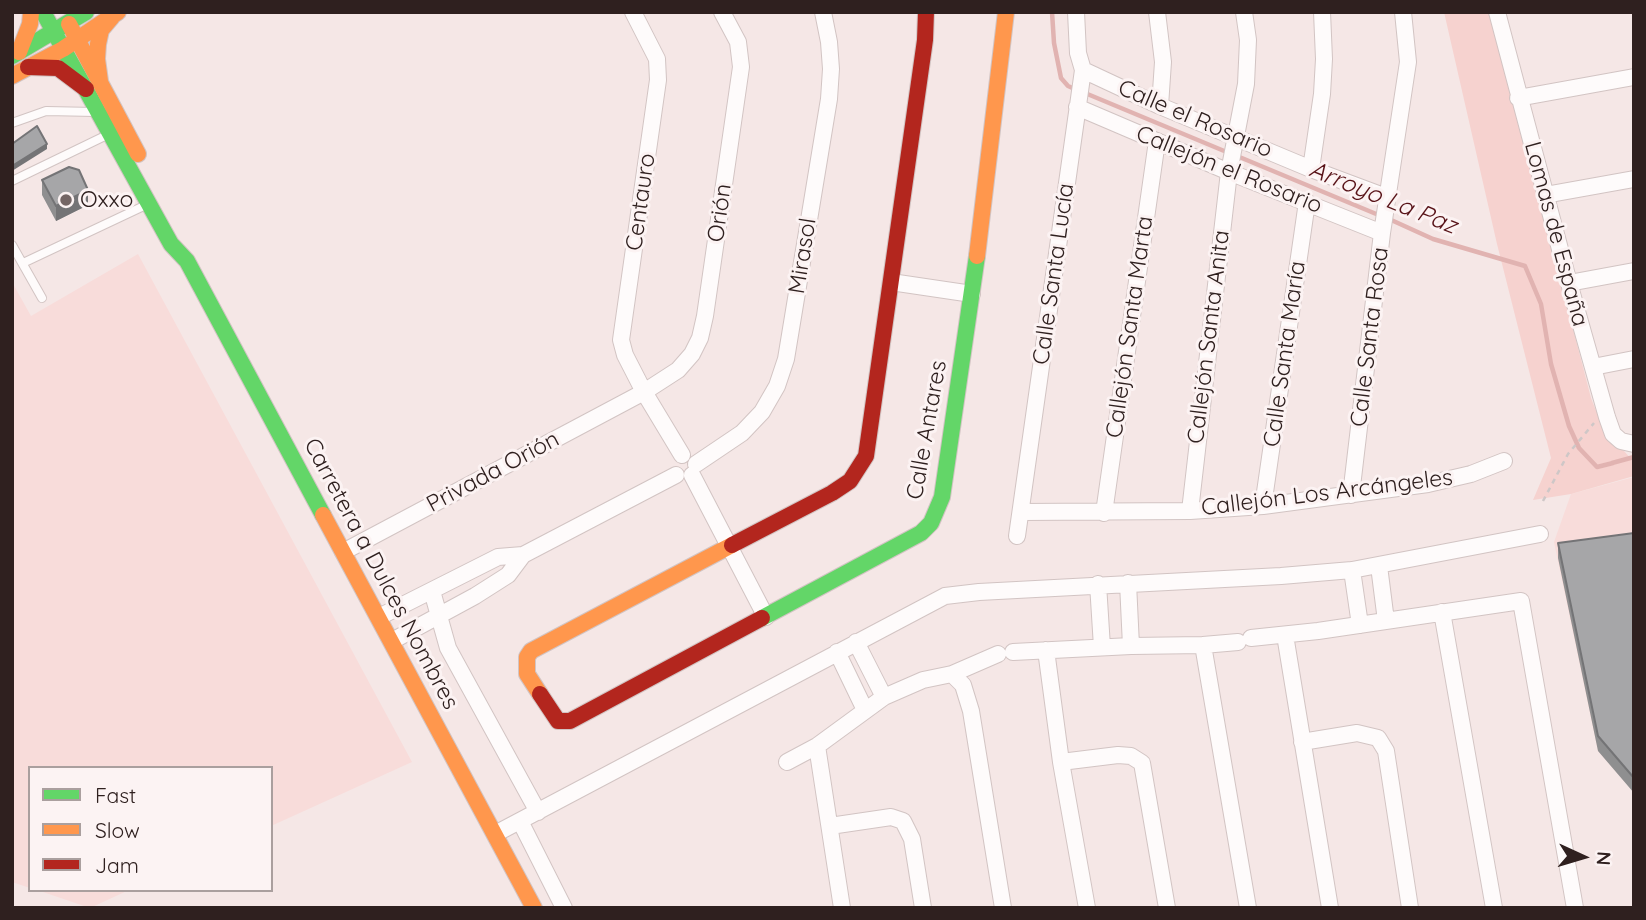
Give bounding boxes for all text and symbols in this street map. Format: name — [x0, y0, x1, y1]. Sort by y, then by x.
street label: Calle el Rosario — [1114, 74, 1276, 164]
street label: Callejón el Rosario — [1132, 120, 1326, 220]
street label: Lomas de España — [1518, 139, 1594, 329]
street label: Centauro — [621, 151, 661, 253]
water label: Arroyo La Paz — [1305, 155, 1461, 241]
street label: Orión — [702, 182, 738, 244]
street label: Calle Santa Lucía — [1028, 182, 1080, 366]
place label: Oxxo — [80, 186, 133, 214]
marker: Oxxo — [58, 192, 74, 208]
street label: Callejón Santa Marta — [1101, 214, 1159, 440]
street label: Mirasol — [783, 216, 823, 296]
street label: Callejón Santa Anita — [1182, 229, 1236, 445]
street label: Calle Santa Rosa — [1345, 246, 1395, 428]
street label: Calle Santa María — [1258, 259, 1312, 449]
street label: Calle Antares — [901, 358, 953, 502]
street label: Privada Orión — [422, 425, 564, 519]
street label: Carretera a Dulces Nombres — [298, 434, 464, 714]
street label: Callejón Los Arcángeles — [1200, 464, 1454, 522]
legend — [28, 766, 273, 892]
text: Fast — [95, 782, 136, 808]
text: Slow — [95, 817, 140, 843]
north arrow — [1548, 822, 1618, 892]
text: N — [1591, 851, 1616, 866]
text: Jam — [95, 852, 139, 878]

